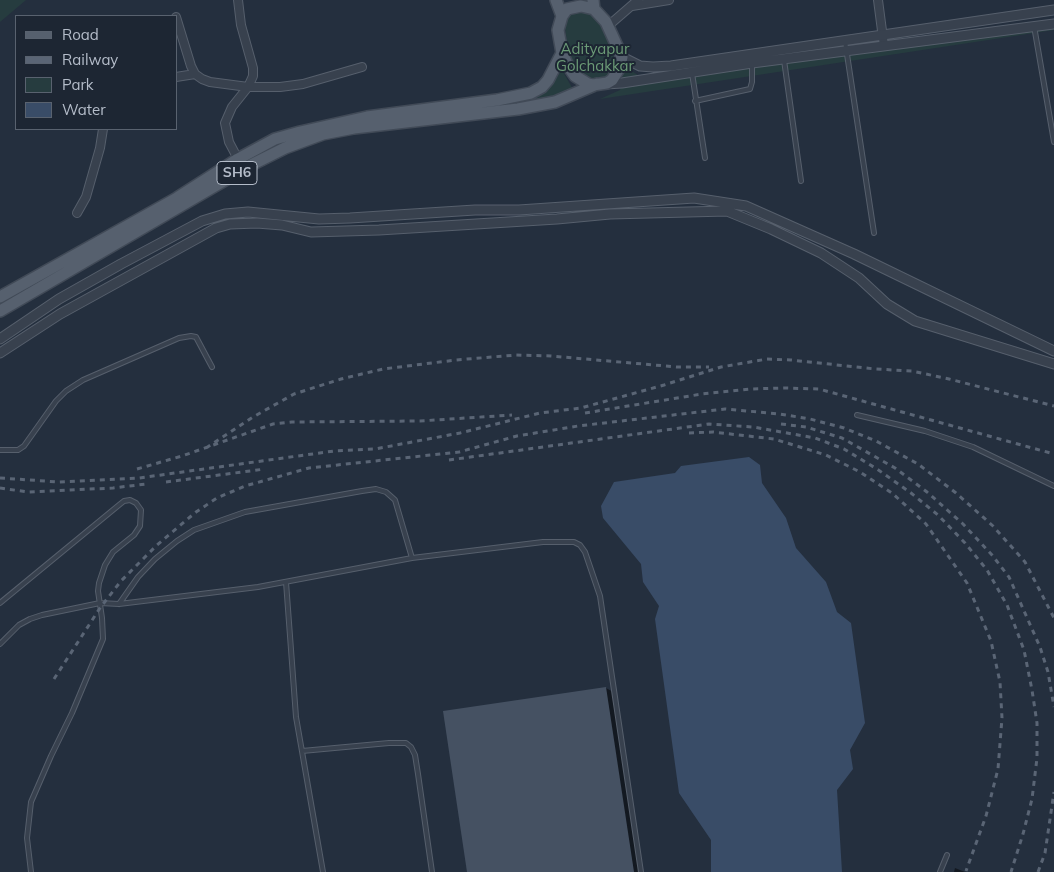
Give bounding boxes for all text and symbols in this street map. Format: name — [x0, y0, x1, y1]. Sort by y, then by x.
legend — [15, 15, 178, 130]
text: Road — [62, 25, 99, 44]
park label: Adityapur Golchakkar — [556, 40, 634, 75]
text: Railway — [62, 50, 118, 69]
text: Park — [62, 75, 94, 94]
text: Water — [62, 100, 106, 119]
road number: SH6 — [217, 162, 257, 184]

